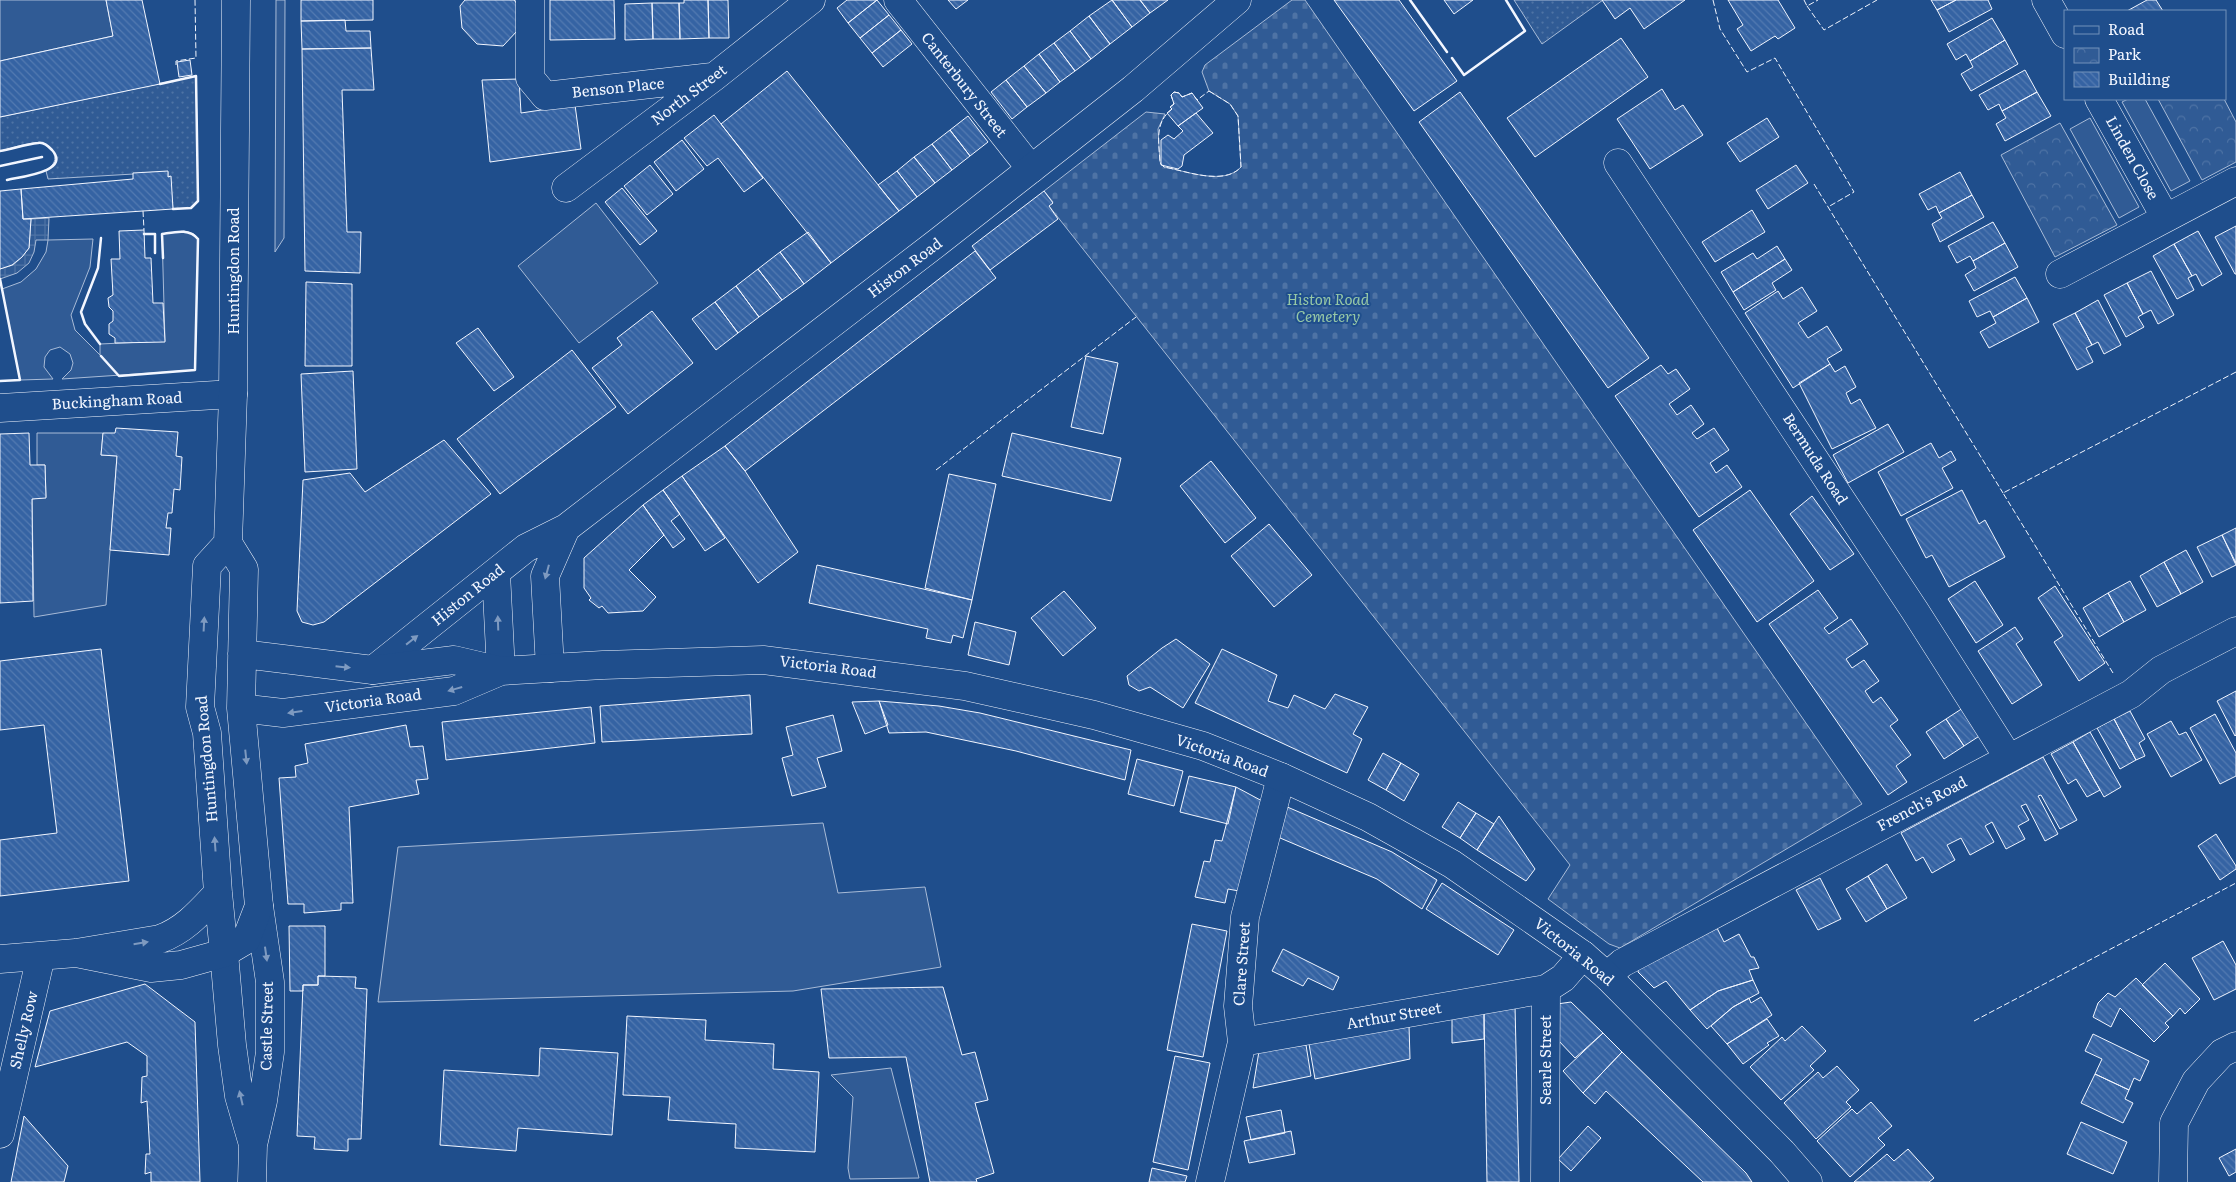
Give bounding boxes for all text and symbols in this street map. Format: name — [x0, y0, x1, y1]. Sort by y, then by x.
legend — [2064, 10, 2226, 100]
text: Road — [2108, 17, 2144, 40]
street label: Canterbury Street — [917, 26, 1014, 142]
text: Park — [2108, 42, 2142, 65]
street label: North Street — [645, 58, 731, 130]
text: Building — [2108, 67, 2170, 90]
street label: Benson Place — [570, 70, 665, 103]
street label: Linden Close — [2101, 111, 2166, 203]
street label: Huntingdon Road — [221, 207, 244, 335]
street label: Histon Road — [862, 231, 946, 303]
park label: Histon Road Cemetery — [1287, 287, 1370, 327]
street label: Buckingham Road — [51, 385, 183, 414]
street label: Bermuda Road — [1778, 408, 1854, 508]
street label: Histon Road — [426, 557, 509, 631]
one-way arrow — [543, 564, 551, 580]
one-way arrow — [494, 614, 502, 630]
one-way arrow — [201, 616, 209, 632]
one-way arrow — [405, 634, 418, 645]
street label: Victoria Road — [778, 648, 878, 683]
one-way arrow — [335, 663, 351, 671]
street label: Victoria Road — [323, 681, 423, 718]
one-way arrow — [448, 685, 463, 693]
street label: Huntingdon Road — [189, 695, 223, 824]
one-way arrow — [286, 708, 302, 716]
street label: Victoria Road — [1173, 727, 1272, 782]
one-way arrow — [242, 749, 250, 765]
street label: French's Road — [1872, 769, 1971, 836]
one-way arrow — [210, 836, 218, 852]
street label: Victoria Road — [1530, 911, 1620, 990]
street label: Clare Street — [1226, 921, 1255, 1007]
one-way arrow — [134, 939, 150, 947]
one-way arrow — [262, 947, 270, 963]
street label: Castle Street — [253, 981, 278, 1071]
street label: Shelly Row — [2, 988, 43, 1071]
street label: Arthur Street — [1344, 995, 1443, 1034]
street label: Searle Street — [1533, 1015, 1556, 1105]
one-way arrow — [236, 1090, 244, 1106]

